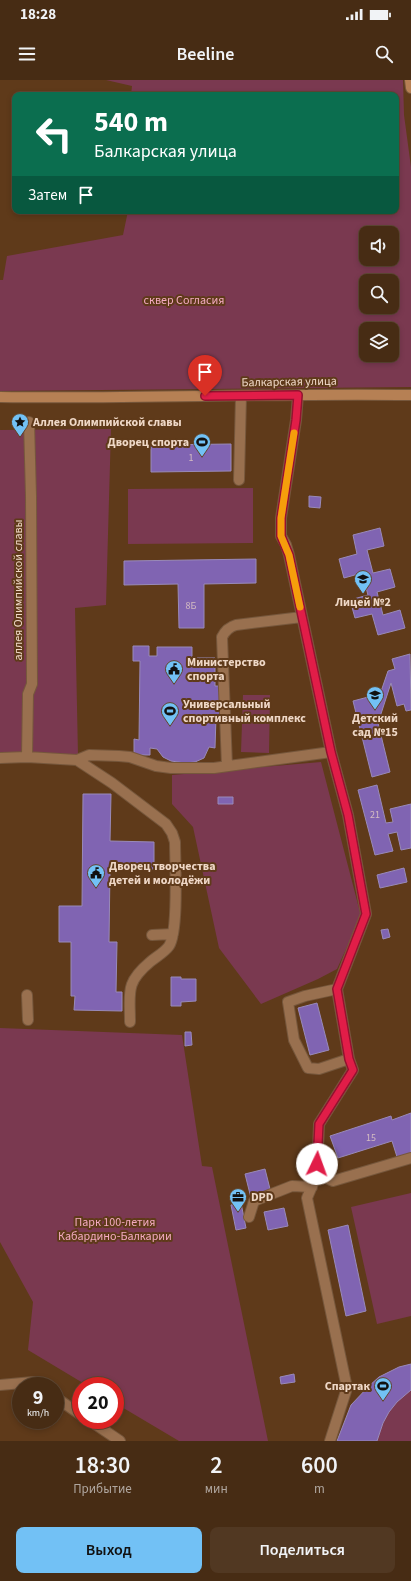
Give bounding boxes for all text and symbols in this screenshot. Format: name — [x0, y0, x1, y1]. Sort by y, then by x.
text: 18:28 — [20, 4, 56, 25]
text: Beeline — [177, 42, 234, 67]
icon: menu — [16, 43, 38, 65]
icon: search — [373, 43, 395, 65]
text: 540 m — [94, 102, 168, 142]
icon: left — [28, 108, 80, 160]
text: Балкарская улица — [94, 139, 237, 164]
icon: arrive — [75, 184, 97, 206]
text: Затем — [28, 185, 67, 206]
map controls — [359, 226, 399, 362]
button: sound — [359, 226, 399, 266]
button: search — [359, 274, 399, 314]
park label: сквер Согласия — [144, 292, 224, 309]
button: layers — [359, 322, 399, 362]
pin — [188, 355, 222, 396]
icon: arrive — [194, 361, 216, 383]
street label: Балкарская улица — [241, 373, 337, 391]
place icon: Аллея Олимпийской славы — [10, 412, 30, 437]
place label: Аллея Олимпийской славы — [32, 414, 182, 431]
sports icon: Дворец спорта — [192, 432, 212, 457]
place label: Дворец спорта — [107, 434, 189, 451]
house number: 1 — [189, 451, 194, 465]
street label: аллея Олимпийской славы — [10, 519, 27, 661]
school or university icon: Лицей №2 — [353, 569, 373, 594]
place label: Лицей №2 — [334, 594, 391, 611]
house number: 8Б — [186, 599, 197, 613]
place label: Министерство спорта — [187, 654, 266, 685]
public building icon: Министерство спорта — [164, 659, 184, 684]
school or university icon: Детский сад №15 — [365, 685, 385, 710]
place label: Универсальный спортивный комплекс — [183, 696, 306, 727]
sports icon: Универсальный спортивный комплекс — [160, 701, 180, 726]
place label: Детский сад №15 — [352, 710, 398, 741]
house number: 21 — [370, 808, 380, 822]
place label: Дворец творчества детей и молодёжи — [109, 858, 216, 889]
public building icon: Дворец творчества детей и молодёжи — [86, 863, 106, 888]
house number: 15 — [366, 1131, 376, 1145]
position arrow — [296, 1143, 338, 1185]
office icon: DPD — [228, 1187, 248, 1212]
place label: DPD — [251, 1189, 274, 1206]
park label: Парк 100-летия Кабардино-Балкарии — [58, 1214, 172, 1245]
sports icon: Спартак — [373, 1376, 393, 1401]
speed limit sign: 20 — [72, 1377, 124, 1429]
place label: Спартак — [325, 1378, 370, 1395]
text: 9 — [33, 1384, 43, 1412]
text: km/h — [27, 1406, 49, 1420]
text: 18:30 — [74, 1448, 130, 1483]
text: 2 — [210, 1448, 222, 1483]
text: 600 — [301, 1448, 338, 1483]
text: Прибытие — [73, 1480, 132, 1498]
text: мин — [205, 1480, 228, 1498]
text: m — [314, 1480, 325, 1498]
button: Выход — [16, 1527, 202, 1573]
button: Поделиться — [210, 1527, 395, 1573]

